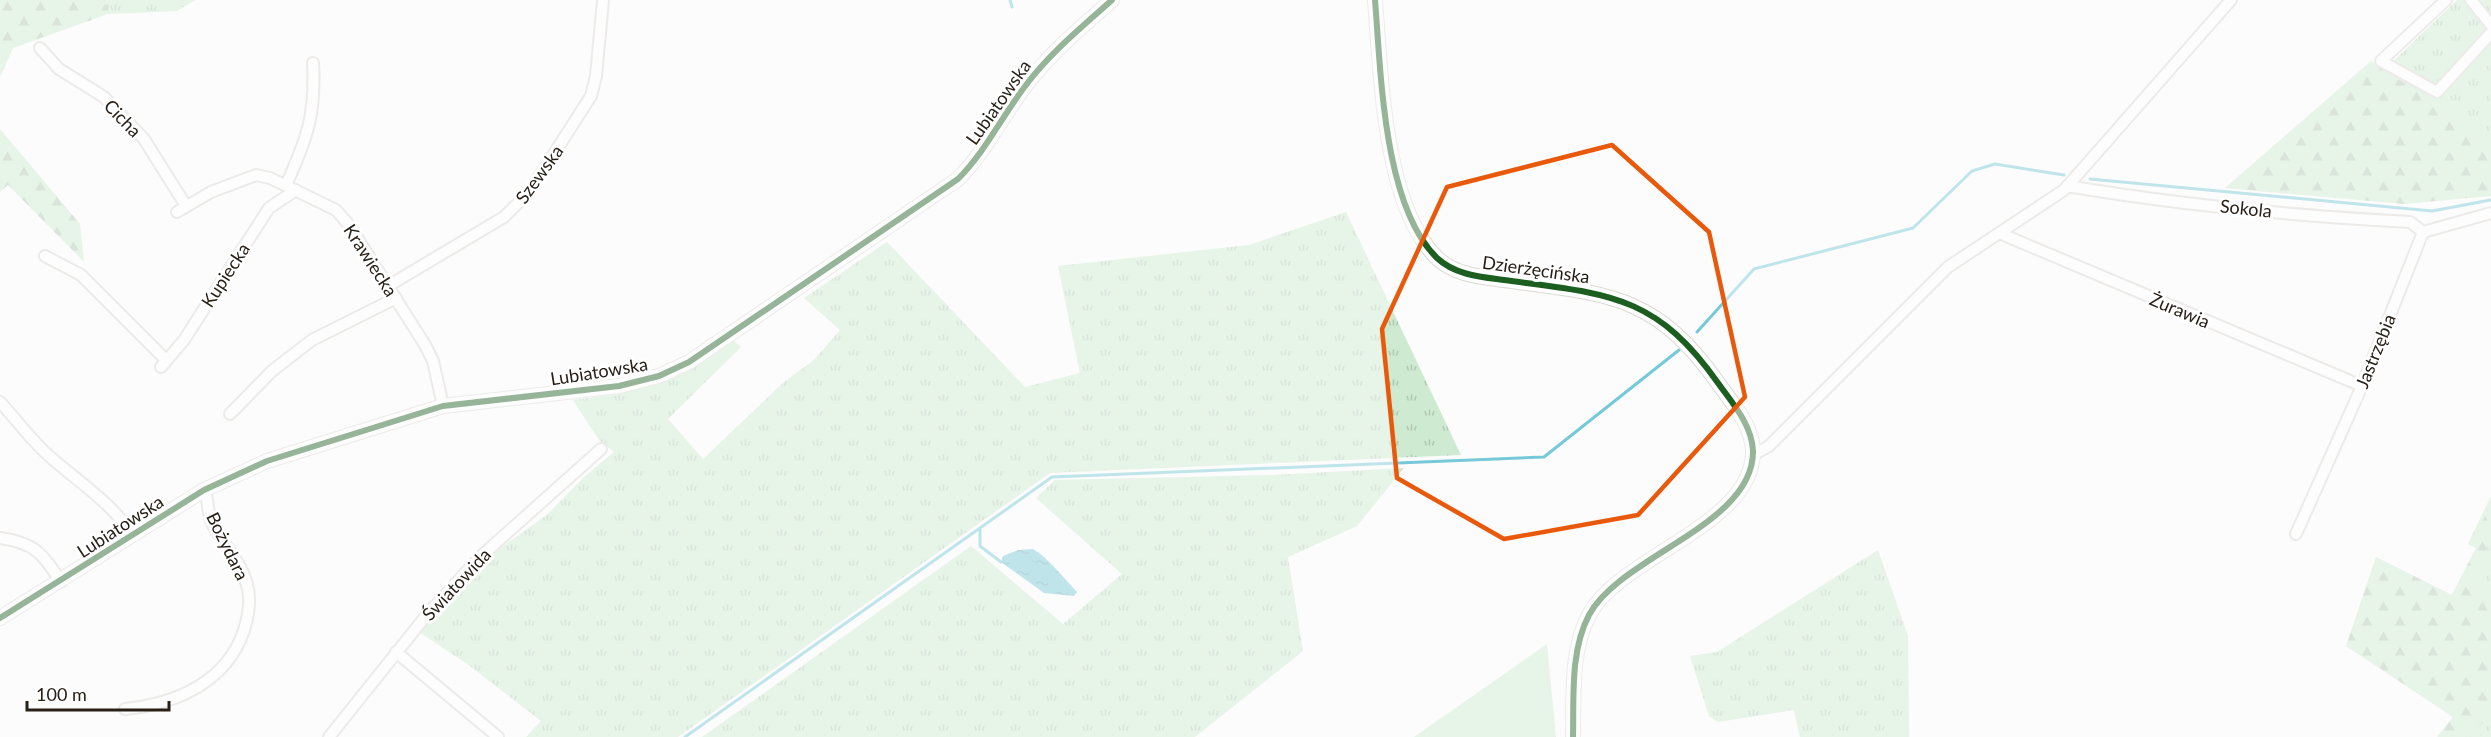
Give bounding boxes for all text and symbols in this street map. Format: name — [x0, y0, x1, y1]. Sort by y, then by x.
street label: Lubiatowska — [961, 55, 1035, 149]
street label: Cicha — [100, 95, 146, 141]
street label: Szewska — [510, 141, 568, 207]
street label: Sokola — [2219, 194, 2273, 222]
street label: Krawiecka — [339, 220, 403, 300]
street label: Kupiecka — [196, 239, 254, 311]
street label: Dzierżęcińska — [1481, 251, 1591, 287]
street label: Żurawia — [2147, 288, 2213, 332]
street label: Jastrzębia — [2350, 311, 2400, 391]
street label: Lubiatowska — [549, 352, 649, 390]
street label: Lubiatowska — [73, 490, 167, 562]
street label: Bożydara — [202, 508, 254, 584]
street label: Światowida — [417, 543, 495, 625]
scale bar — [27, 674, 170, 712]
text: 100 m — [36, 683, 87, 705]

